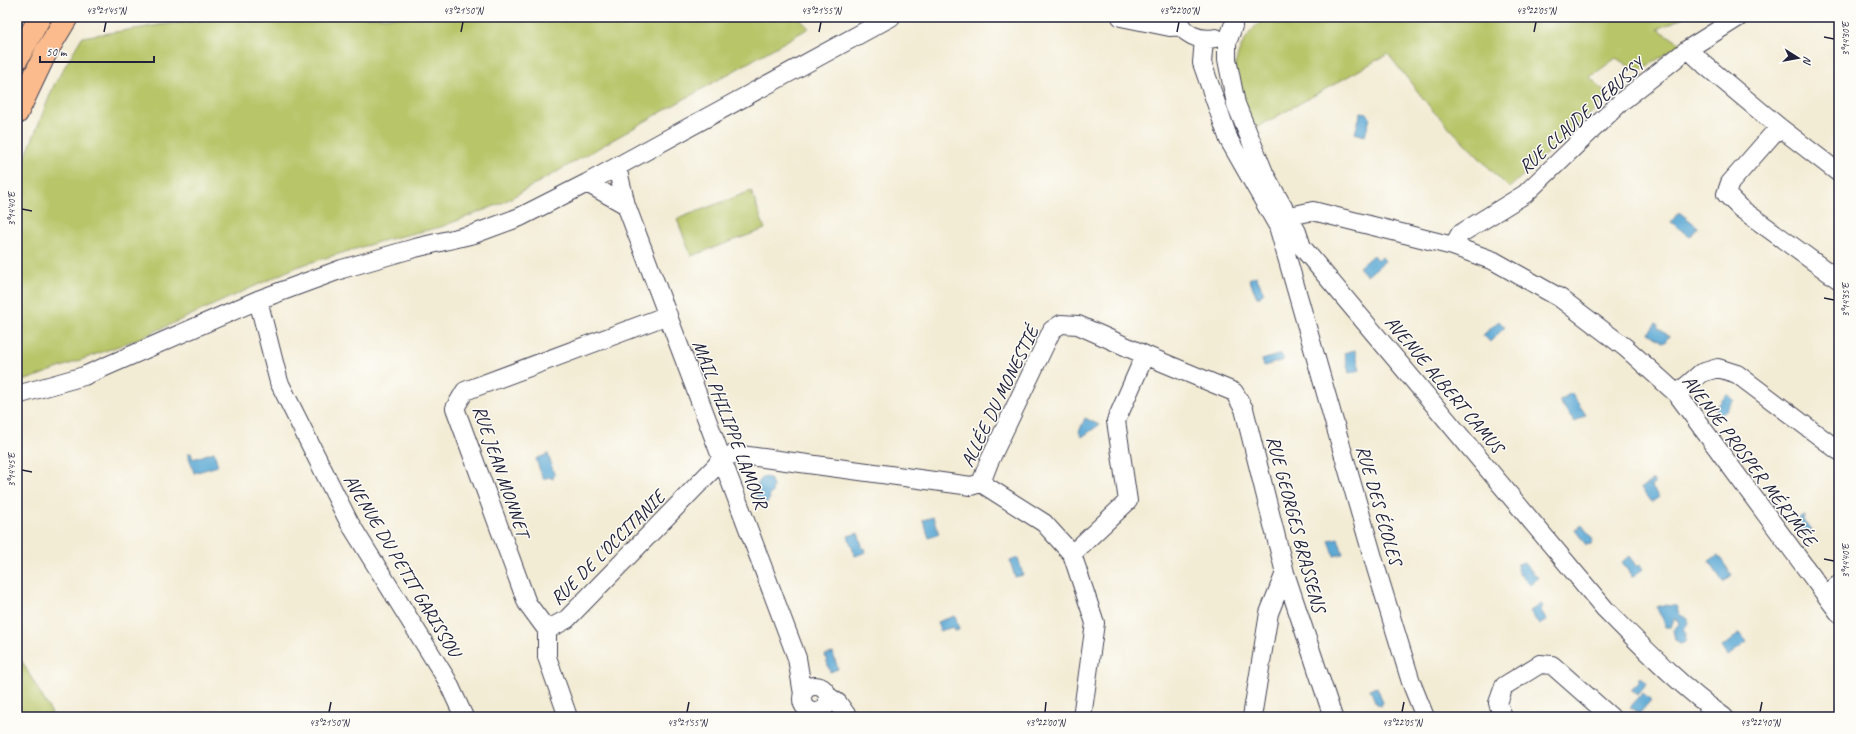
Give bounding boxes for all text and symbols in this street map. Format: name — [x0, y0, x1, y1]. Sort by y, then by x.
text: 43°21'45"N — [86, 4, 128, 17]
text: 43°21'50"N — [443, 4, 485, 17]
text: 43°21'55"N — [801, 4, 843, 17]
text: 43°22'00"N — [1159, 4, 1201, 17]
text: 43°22'05"N — [1516, 4, 1558, 17]
text: 3°14'30"E — [1839, 20, 1852, 56]
scale bar — [40, 38, 154, 64]
north arrow — [1778, 38, 1818, 78]
text: 50 m — [46, 44, 68, 60]
street label: RUE CLAUDE DEBUSSY — [1514, 51, 1651, 179]
text: N — [1800, 55, 1815, 67]
text: 3°14'40"E — [5, 190, 18, 226]
text: 3°14'35"E — [1839, 281, 1852, 317]
street label: AVENUE ALBERT CAMUS — [1380, 311, 1511, 461]
street label: ALLÉE DU MONESTIÉ — [955, 320, 1046, 471]
street label: MAIL PHILIPPE LAMOUR — [687, 337, 774, 515]
street label: AVENUE PROSPER MÉRIMÉE — [1677, 370, 1823, 553]
street label: RUE JEAN MONNET — [467, 402, 536, 544]
street label: RUE GEORGES BRASSENS — [1261, 433, 1332, 618]
street label: RUE DES ÉCOLES — [1351, 443, 1408, 570]
text: 3°14'45"E — [5, 451, 18, 487]
street label: AVENUE DU PETIT GARISSOU — [338, 470, 468, 663]
street label: RUE DE L'OCCITANIE — [545, 483, 672, 610]
text: 3°14'40"E — [1839, 542, 1852, 578]
text: 43°21'50"N — [309, 716, 351, 729]
text: 43°21'55"N — [667, 716, 709, 729]
text: 43°22'00"N — [1025, 716, 1067, 729]
text: 43°22'05"N — [1382, 716, 1424, 729]
text: 43°22'10"N — [1740, 716, 1782, 729]

